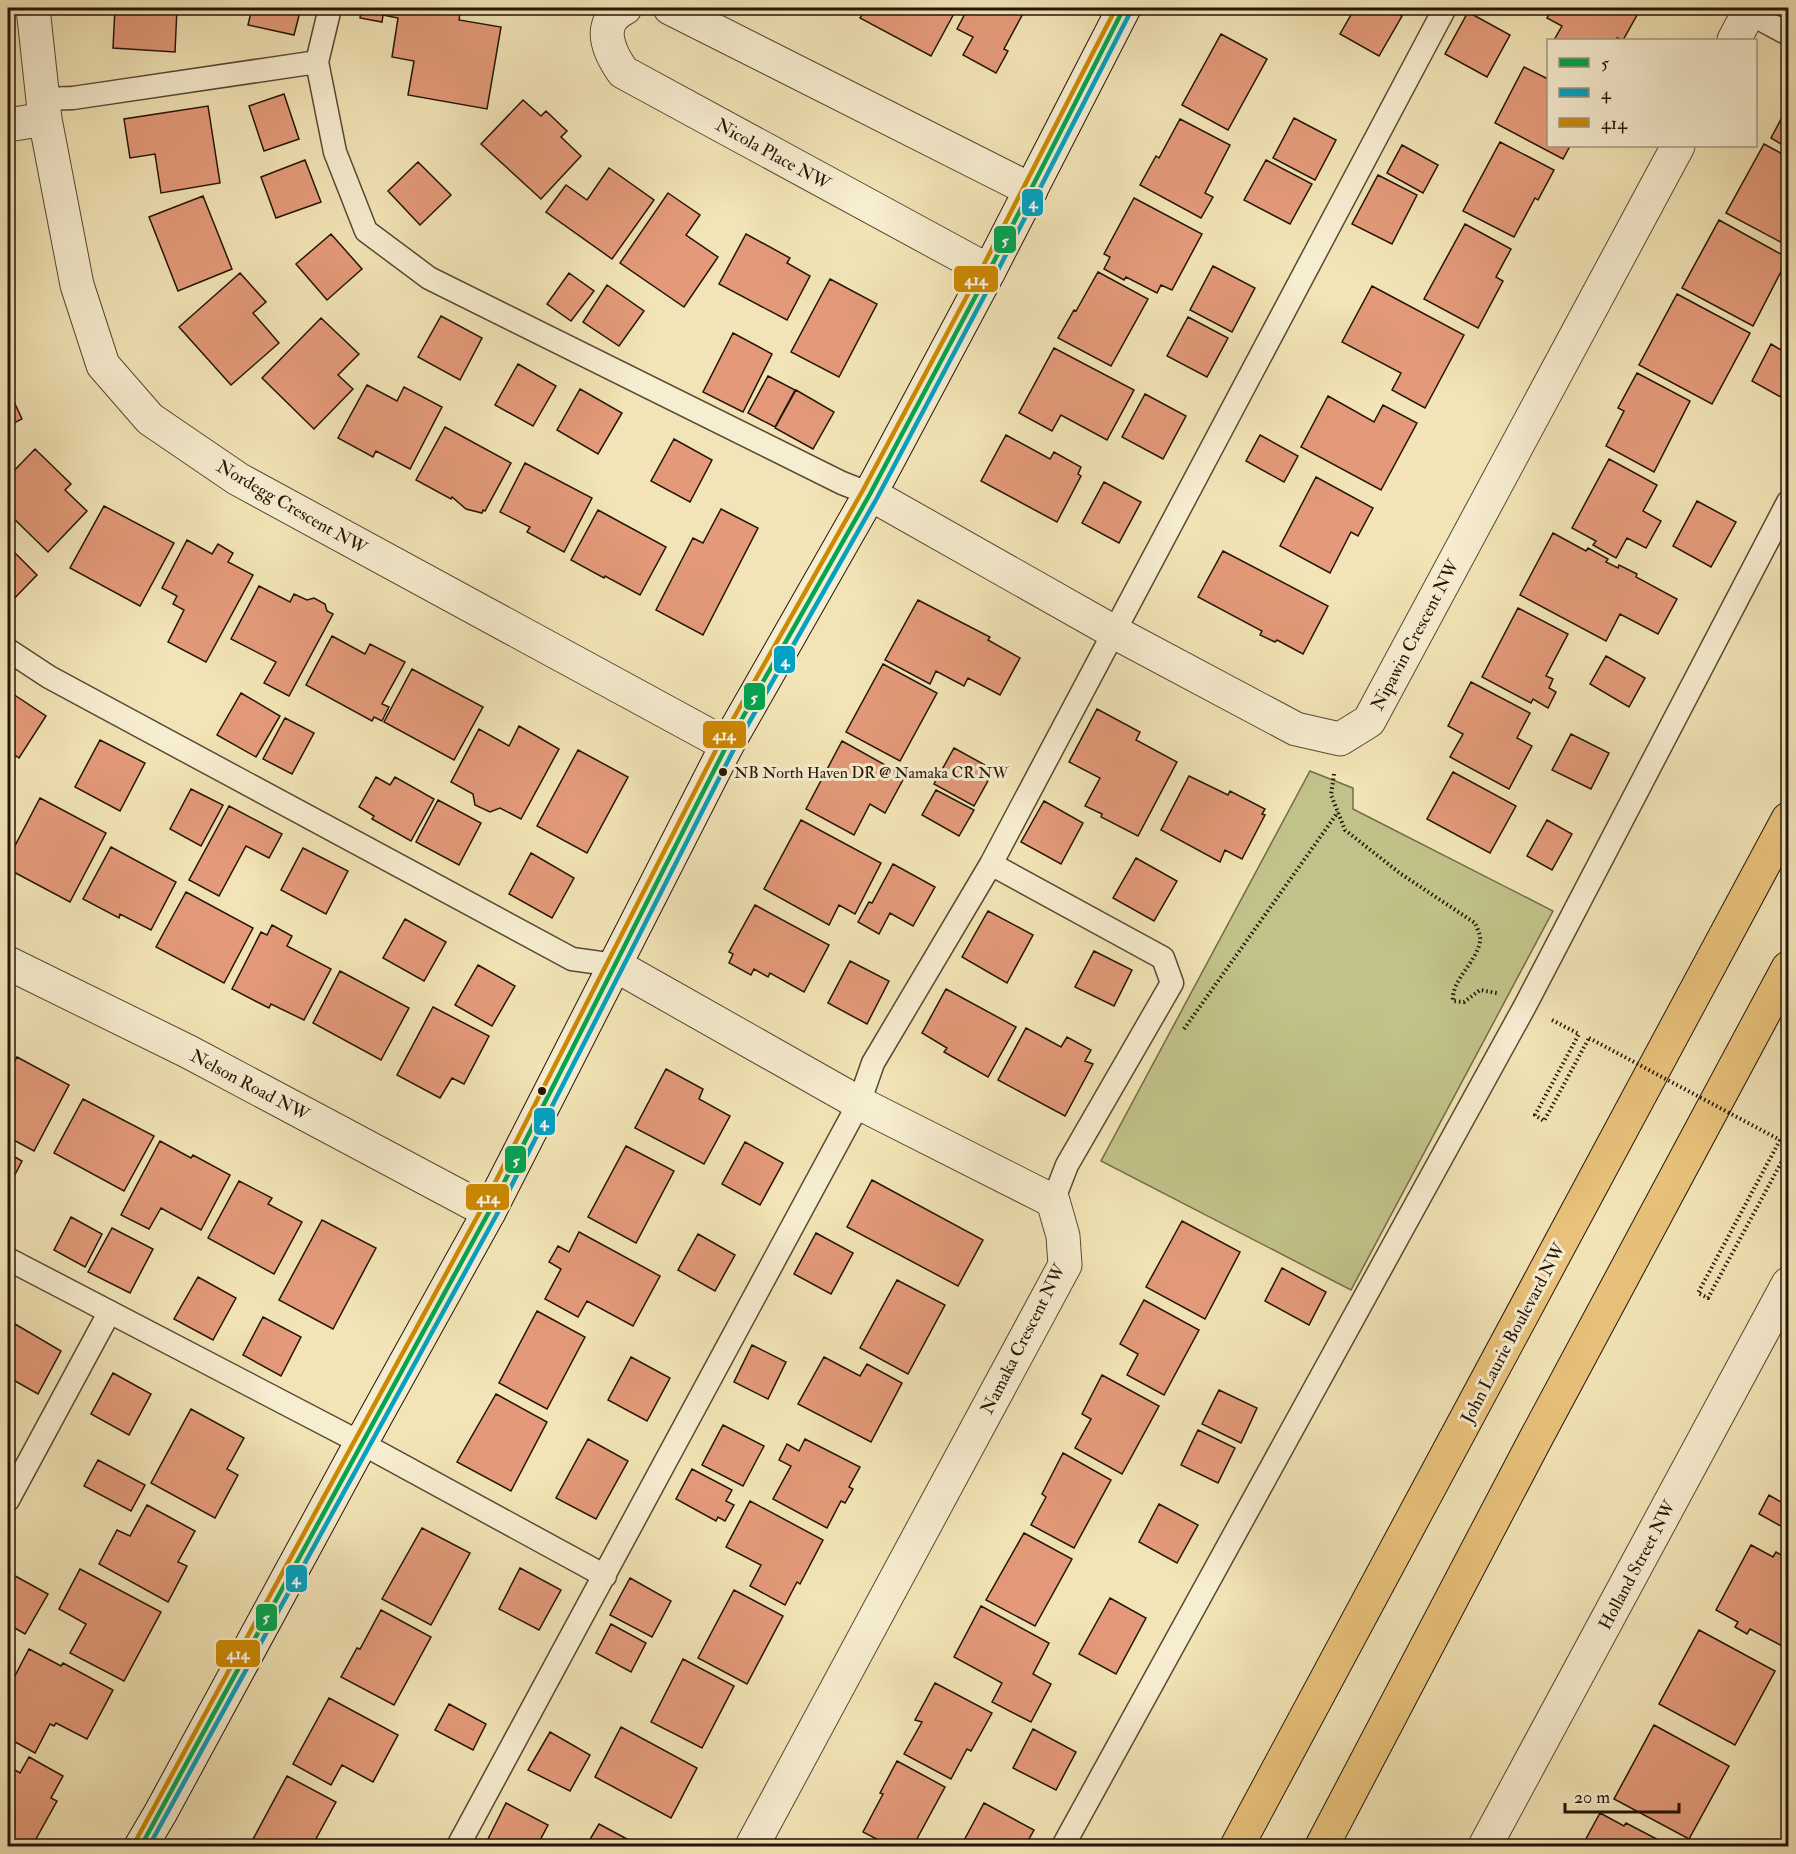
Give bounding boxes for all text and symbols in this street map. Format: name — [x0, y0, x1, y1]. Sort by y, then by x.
legend — [1547, 39, 1757, 147]
text: 5 — [1601, 52, 1609, 75]
text: 4 — [1601, 82, 1612, 105]
text: 414 — [1601, 112, 1628, 135]
street label: Nicola Place NW — [711, 113, 835, 196]
line badge: 4 — [1021, 188, 1044, 217]
text: 4 — [1028, 193, 1039, 213]
line badge: 5 — [993, 225, 1017, 254]
text: 5 — [1001, 231, 1009, 251]
line badge: 414 — [953, 265, 999, 293]
text: 414 — [964, 270, 989, 290]
street label: Nordegg Crescent NW — [212, 455, 372, 560]
street label: Nipawin Crescent NW — [1366, 555, 1465, 715]
line badge: 4 — [773, 645, 796, 674]
text: 4 — [780, 651, 791, 671]
line badge: 5 — [743, 682, 766, 711]
text: 5 — [750, 688, 758, 708]
line badge: 414 — [702, 720, 747, 749]
text: 414 — [712, 725, 737, 745]
place label: NB North Haven DR @ Namaka CR NW — [734, 763, 1009, 783]
marker: NB North Haven DR @ Namaka CR NW — [717, 766, 729, 778]
street label: Nelson Road NW — [186, 1044, 314, 1127]
unlabelled marker — [536, 1085, 548, 1097]
line badge: 4 — [533, 1107, 556, 1136]
text: 4 — [539, 1112, 550, 1132]
line badge: 5 — [504, 1145, 527, 1174]
text: 5 — [512, 1151, 520, 1171]
line badge: 414 — [465, 1183, 510, 1211]
text: 414 — [476, 1188, 501, 1208]
street label: John Laurie Boulevard NW — [1456, 1238, 1571, 1428]
street label: Namaka Crescent NW — [976, 1260, 1072, 1418]
street label: Holland Street NW — [1594, 1496, 1682, 1634]
line badge: 4 — [285, 1564, 308, 1593]
text: 4 — [291, 1569, 302, 1589]
line badge: 5 — [255, 1603, 278, 1632]
text: 5 — [262, 1608, 270, 1628]
line badge: 414 — [215, 1639, 261, 1668]
text: 414 — [226, 1644, 251, 1664]
scale bar — [1565, 1776, 1679, 1814]
text: 20 m — [1574, 1786, 1610, 1809]

